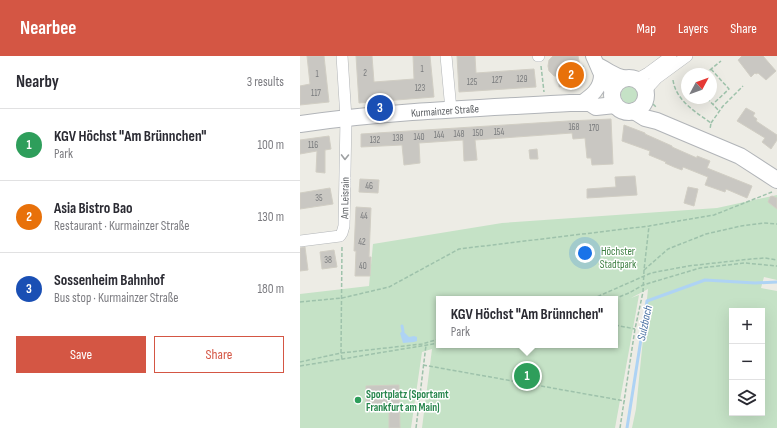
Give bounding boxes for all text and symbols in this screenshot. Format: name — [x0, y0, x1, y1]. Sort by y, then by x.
text: Nearbee — [20, 17, 76, 40]
text: Map — [636, 20, 656, 37]
text: Layers — [678, 20, 708, 37]
text: Share — [730, 20, 757, 37]
pin: 2 — [558, 60, 584, 90]
house number: 1 — [420, 64, 424, 75]
house number: 2 — [363, 68, 367, 79]
north arrow — [681, 68, 717, 104]
house number: 1 — [315, 69, 319, 80]
text: Nearby — [16, 72, 59, 92]
text: 3 results — [247, 74, 284, 90]
house number: 129 — [517, 74, 527, 85]
house number: 127 — [492, 75, 503, 86]
house number: 125 — [467, 77, 478, 88]
house number: 123 — [415, 83, 426, 94]
house number: 117 — [311, 88, 321, 99]
pin: 3 — [367, 93, 393, 123]
street label: Kurmainzer Straße — [411, 102, 479, 120]
house number: 168 — [568, 122, 580, 133]
house number: 170 — [589, 123, 599, 134]
text: KGV Höchst "Am Brünnchen" — [54, 127, 206, 146]
house number: 154 — [494, 127, 505, 138]
house number: 150 — [473, 128, 483, 139]
house number: 148 — [454, 129, 464, 140]
house number: 144 — [434, 130, 445, 141]
house number: 140 — [414, 132, 424, 143]
house number: 138 — [393, 133, 403, 144]
house number: 132 — [370, 135, 381, 146]
text: 1 — [26, 137, 32, 153]
text: 100 m — [257, 137, 284, 153]
house number: 116 — [308, 140, 318, 151]
text: Park — [54, 146, 73, 162]
one-way arrow — [341, 154, 349, 160]
street label: Am Leisrain — [338, 177, 352, 220]
house number: 46 — [365, 181, 373, 192]
house number: 35 — [315, 193, 323, 204]
text: Asia Bistro Bao — [54, 199, 133, 218]
text: 2 — [26, 209, 32, 225]
text: 130 m — [258, 209, 284, 225]
house number: 44 — [360, 211, 368, 222]
text: Restaurant · Kurmainzer Straße — [54, 218, 189, 234]
house number: 42 — [358, 237, 366, 248]
your location — [575, 243, 595, 263]
park label: Höchster Stadtpark — [600, 245, 637, 271]
house number: 38 — [324, 255, 332, 266]
house number: 40 — [359, 261, 367, 272]
text: Sossenheim Bahnhof — [54, 271, 165, 290]
text: 3 — [26, 281, 32, 297]
text: 180 m — [258, 281, 284, 297]
text: Bus stop · Kurmainzer Straße — [54, 290, 178, 306]
popup — [436, 296, 618, 348]
water label: Sulzbach — [634, 304, 656, 342]
text: KGV Höchst "Am Brünnchen" — [451, 305, 603, 324]
map controls — [729, 308, 765, 416]
button: + — [729, 308, 765, 344]
text: Park — [451, 324, 470, 340]
button: Save — [16, 336, 146, 373]
button: Share — [154, 336, 284, 373]
button: − — [729, 344, 765, 380]
pin: 1 — [514, 361, 540, 391]
button: layers — [729, 380, 765, 416]
place label: Sportplatz (Sportamt Frankfurt am Main) — [366, 388, 449, 414]
marker: Sportplatz (Sportamt Frankfurt am Main) — [353, 395, 363, 405]

